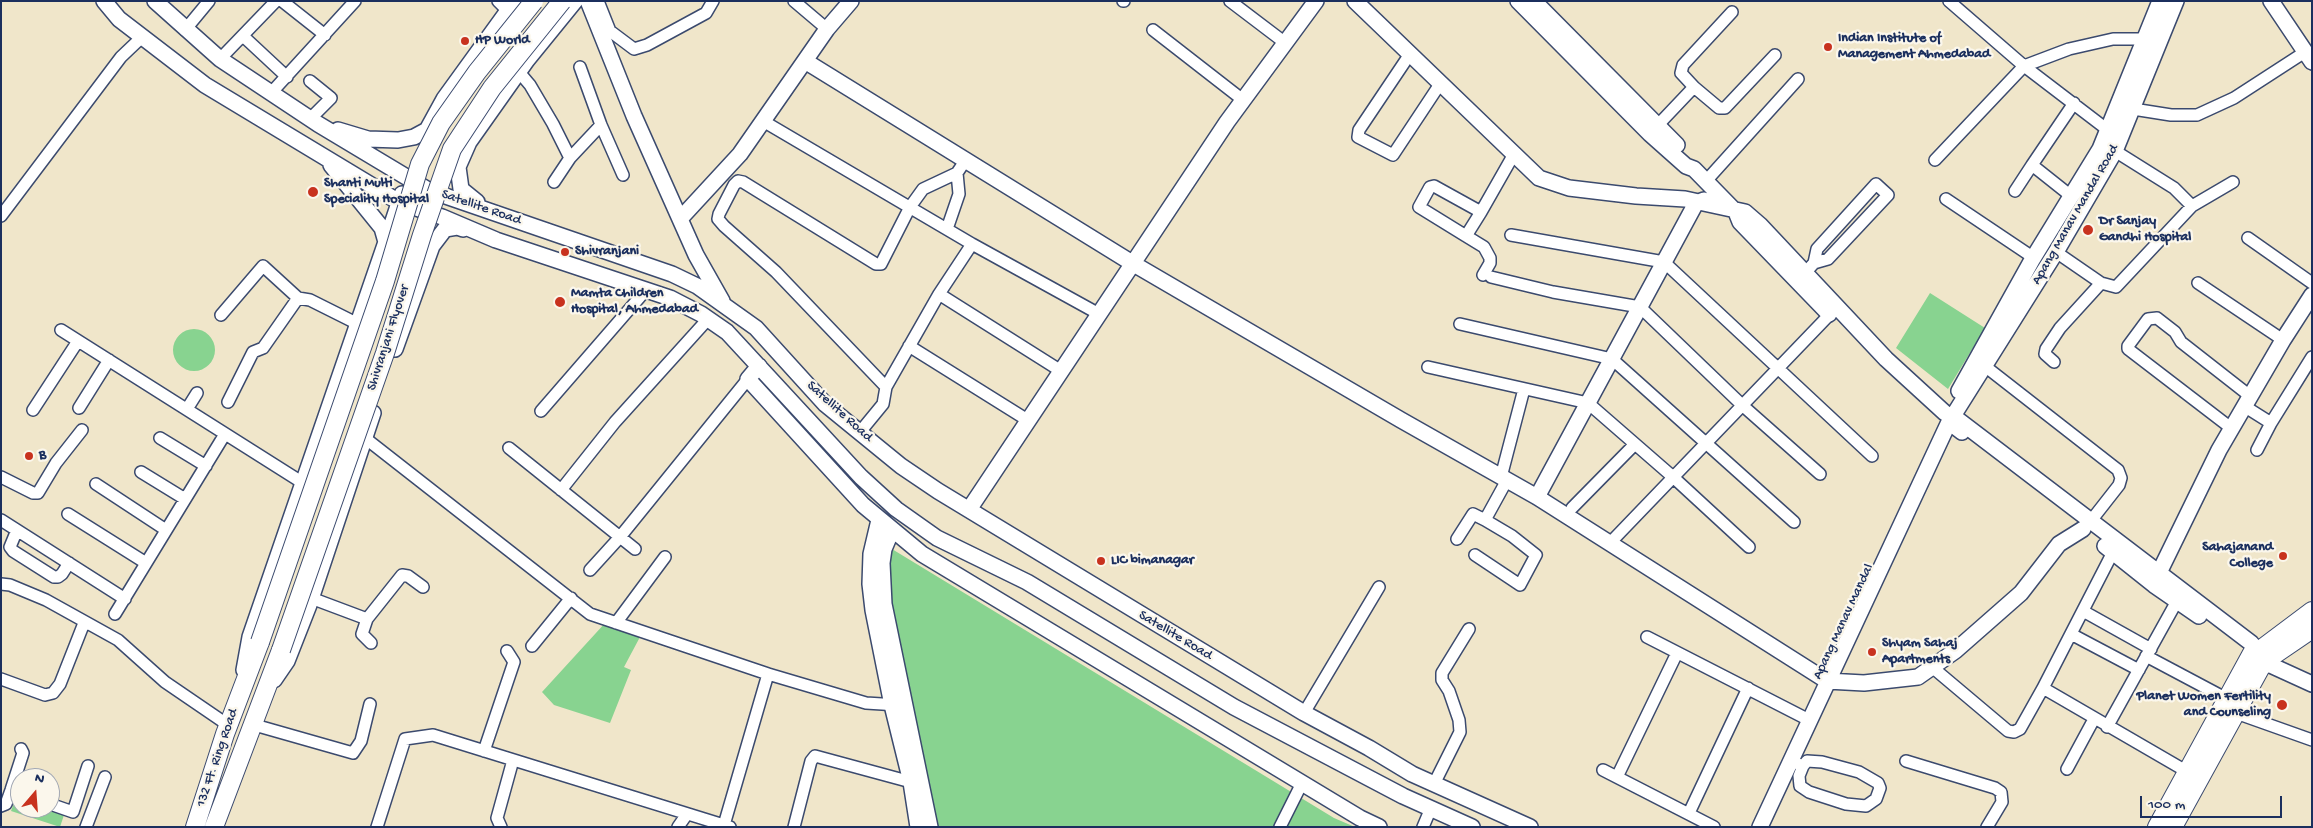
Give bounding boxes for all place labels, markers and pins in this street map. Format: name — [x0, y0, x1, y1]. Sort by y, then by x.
place label: Indian Institute of Management Ahmedabad — [1838, 31, 1990, 64]
place label: HP World — [475, 33, 529, 49]
marker: HP World — [459, 35, 471, 47]
marker: Indian Institute of Management Ahmedabad — [1822, 41, 1834, 53]
place label: Shanti Multi Speciality Hospital — [324, 176, 429, 208]
marker: Shanti Multi Speciality Hospital — [306, 185, 320, 199]
place label: Dr Sanjay Gandhi Hospital — [2099, 214, 2191, 246]
marker: Dr Sanjay Gandhi Hospital — [2081, 223, 2095, 237]
place label: Shivranjani — [575, 244, 639, 260]
marker: Shivranjani — [559, 246, 571, 258]
place label: Mamta Children Hospital, Ahmedabad — [571, 286, 698, 318]
marker: Mamta Children Hospital, Ahmedabad — [553, 295, 567, 309]
place label: B — [39, 448, 46, 464]
marker: B — [23, 450, 35, 462]
place label: Sahajanand College — [2202, 540, 2273, 572]
marker: Sahajanand College — [2277, 550, 2289, 562]
place label: LIC bimanagar — [1111, 553, 1194, 569]
marker: LIC bimanagar — [1095, 555, 1107, 567]
place label: Shyam Sahaj Apartments — [1882, 636, 1958, 669]
marker: Shyam Sahaj Apartments — [1866, 646, 1878, 658]
place label: Planet Women Fertility and Counseling — [2136, 689, 2271, 722]
marker: Planet Women Fertility and Counseling — [2275, 698, 2289, 712]

